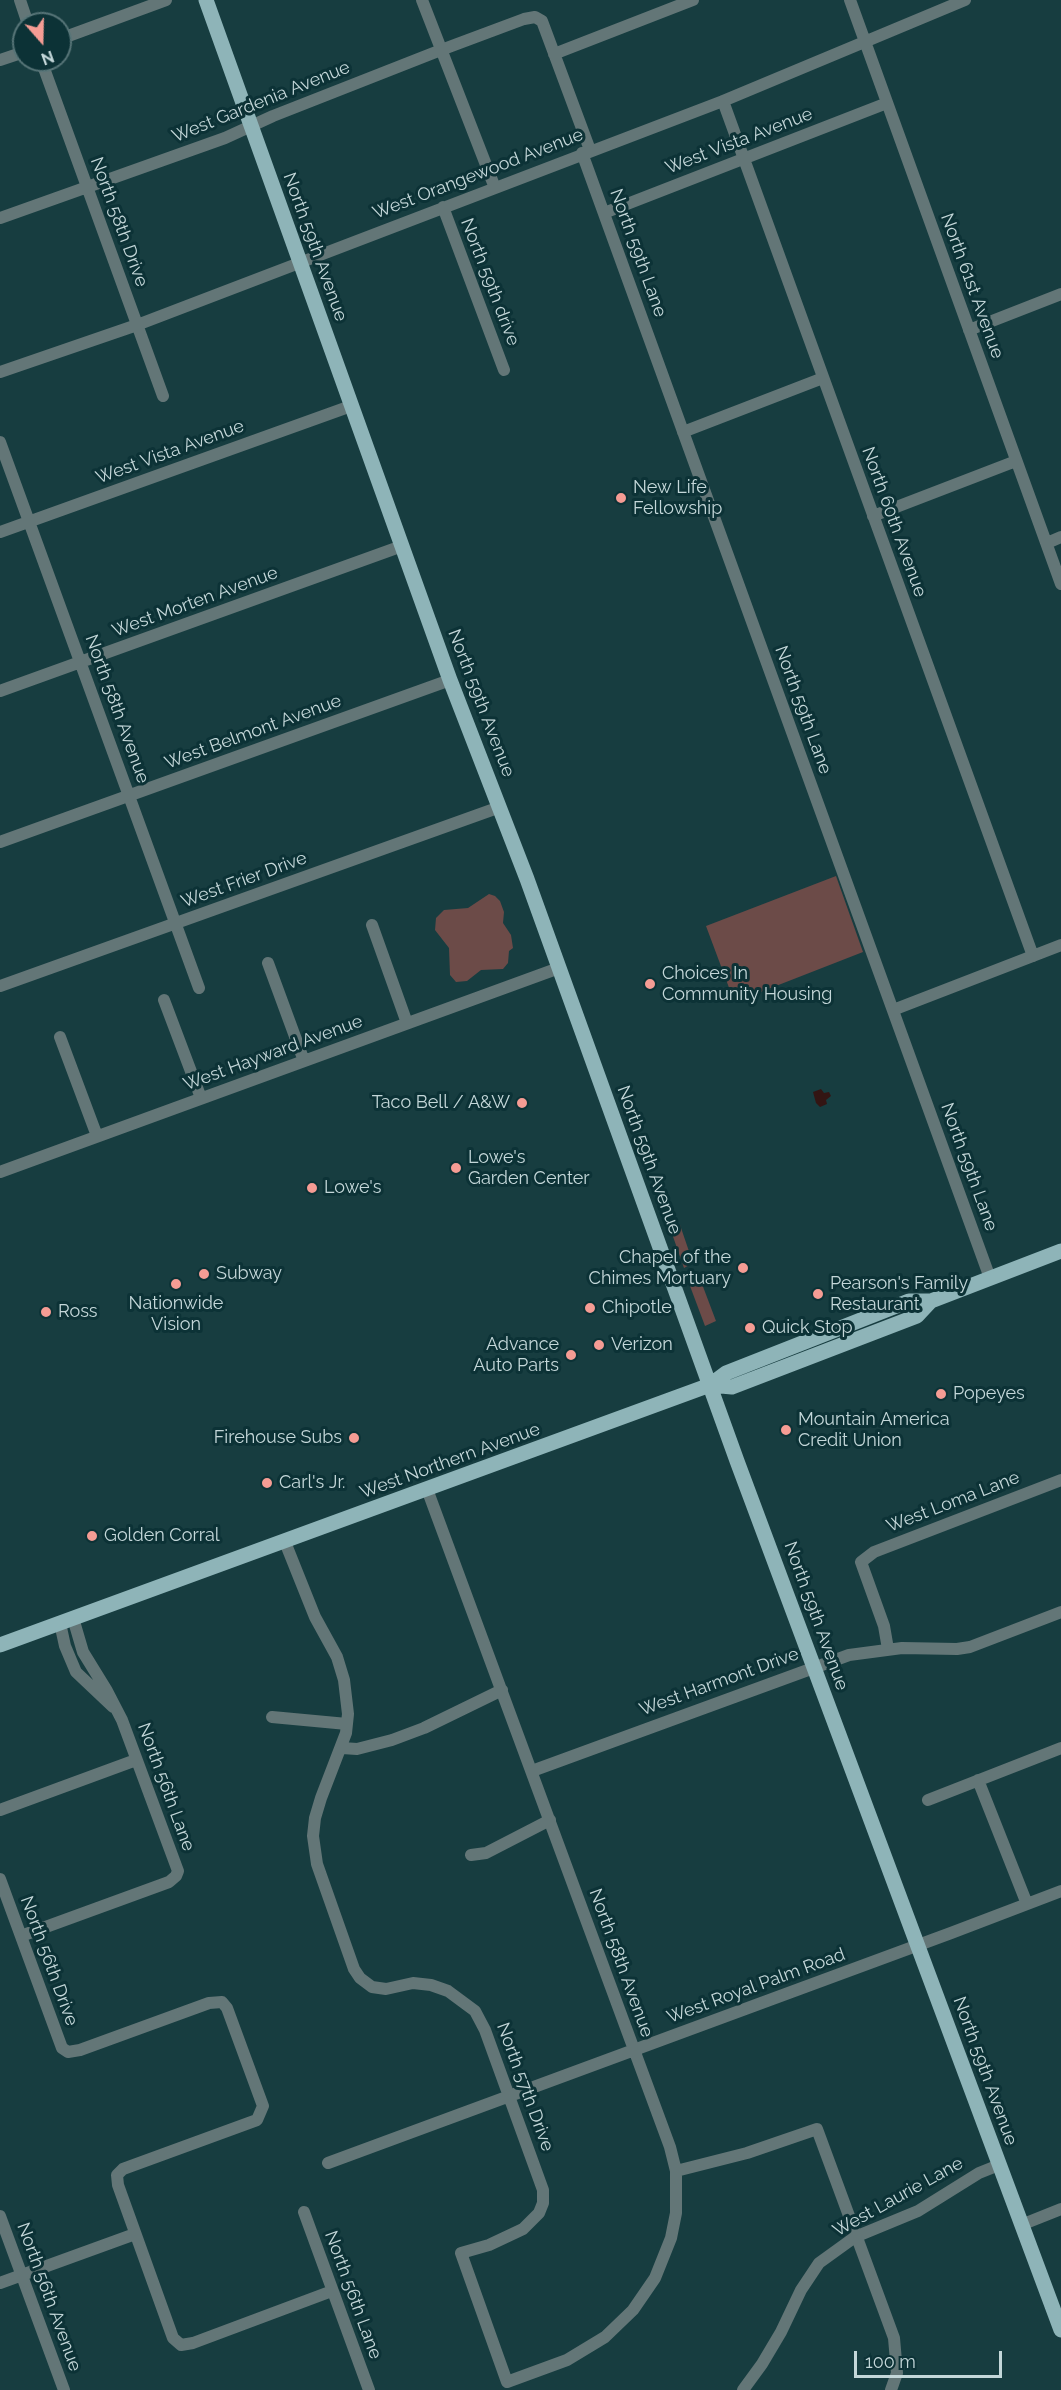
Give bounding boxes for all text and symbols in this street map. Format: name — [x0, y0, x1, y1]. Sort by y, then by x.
north arrow — [12, 12, 72, 72]
text: N — [39, 46, 57, 69]
street label: West Gardenia Avenue — [169, 56, 353, 148]
street label: West Vista Avenue — [662, 103, 816, 179]
street label: West Orangewood Avenue — [370, 124, 586, 224]
street label: North 58th Drive — [86, 154, 152, 290]
street label: North 59th Avenue — [278, 170, 352, 324]
street label: North 59th Lane — [605, 186, 671, 320]
street label: North 61st Avenue — [936, 210, 1008, 362]
street label: North 59th drive — [456, 215, 524, 349]
street label: West Vista Avenue — [93, 415, 247, 489]
street label: North 60th Avenue — [857, 444, 931, 600]
place label: New Life Fellowship — [633, 477, 722, 520]
marker: New Life Fellowship — [614, 491, 628, 505]
street label: West Morten Avenue — [109, 562, 281, 642]
street label: North 59th Avenue — [443, 626, 519, 780]
street label: North 58th Avenue — [80, 632, 154, 786]
street label: North 59th Lane — [770, 643, 836, 777]
street label: West Belmont Avenue — [162, 690, 344, 774]
street label: West Frier Drive — [178, 847, 310, 913]
place label: Choices In Community Housing — [662, 963, 832, 1006]
marker: Choices In Community Housing — [643, 977, 657, 991]
street label: West Hayward Avenue — [180, 1010, 366, 1096]
street label: North 59th Avenue — [612, 1083, 686, 1237]
place label: Taco Bell / A&W — [372, 1092, 510, 1114]
marker: Taco Bell / A&W — [515, 1096, 529, 1110]
street label: North 59th Lane — [936, 1100, 1002, 1234]
place label: Lowe's Garden Center — [468, 1147, 590, 1190]
marker: Lowe's Garden Center — [449, 1161, 463, 1175]
place label: Lowe's — [324, 1177, 381, 1199]
marker: Lowe's — [305, 1181, 319, 1195]
place label: Chapel of the Chimes Mortuary — [589, 1247, 731, 1290]
marker: Chapel of the Chimes Mortuary — [736, 1261, 750, 1275]
place label: Subway — [216, 1263, 282, 1285]
marker: Subway — [197, 1267, 211, 1281]
place label: Pearson's Family Restaurant — [830, 1273, 968, 1316]
marker: Nationwide Vision — [169, 1277, 183, 1291]
marker: Pearson's Family Restaurant — [811, 1287, 825, 1301]
place label: Nationwide Vision — [129, 1293, 223, 1336]
place label: Chipotle — [602, 1297, 672, 1319]
place label: Ross — [58, 1301, 98, 1323]
marker: Chipotle — [583, 1301, 597, 1315]
marker: Ross — [39, 1305, 53, 1319]
place label: Quick Stop — [762, 1317, 853, 1339]
marker: Quick Stop — [743, 1321, 757, 1335]
place label: Advance Auto Parts — [473, 1334, 559, 1376]
place label: Verizon — [611, 1334, 673, 1356]
marker: Verizon — [592, 1338, 606, 1352]
marker: Advance Auto Parts — [564, 1348, 578, 1362]
place label: Popeyes — [953, 1383, 1025, 1405]
marker: Popeyes — [934, 1387, 948, 1401]
place label: Mountain America Credit Union — [798, 1409, 949, 1452]
street label: West Northern Avenue — [357, 1418, 543, 1504]
marker: Mountain America Credit Union — [779, 1423, 793, 1437]
place label: Firehouse Subs — [214, 1427, 342, 1449]
marker: Firehouse Subs — [347, 1431, 361, 1445]
street label: West Loma Lane — [883, 1467, 1023, 1537]
place label: Carl's Jr. — [279, 1472, 345, 1494]
marker: Carl's Jr. — [260, 1476, 274, 1490]
place label: Golden Corral — [104, 1525, 220, 1547]
marker: Golden Corral — [85, 1529, 99, 1543]
street label: North 59th Avenue — [779, 1539, 853, 1693]
street label: West Harmont Drive — [636, 1643, 802, 1721]
street label: North 56th Lane — [133, 1720, 199, 1854]
street label: North 58th Avenue — [584, 1886, 658, 2040]
street label: North 56th Drive — [15, 1893, 83, 2029]
street label: West Royal Palm Road — [664, 1944, 848, 2028]
street label: North 59th Avenue — [948, 1994, 1022, 2148]
street label: North 57th Drive — [492, 2020, 558, 2154]
street label: West Laurie Lane — [829, 2152, 967, 2242]
street label: North 56th Avenue — [12, 2220, 86, 2374]
street label: North 56th Lane — [320, 2228, 386, 2362]
scale bar — [857, 2339, 1006, 2377]
text: 100 m — [865, 2351, 916, 2372]

